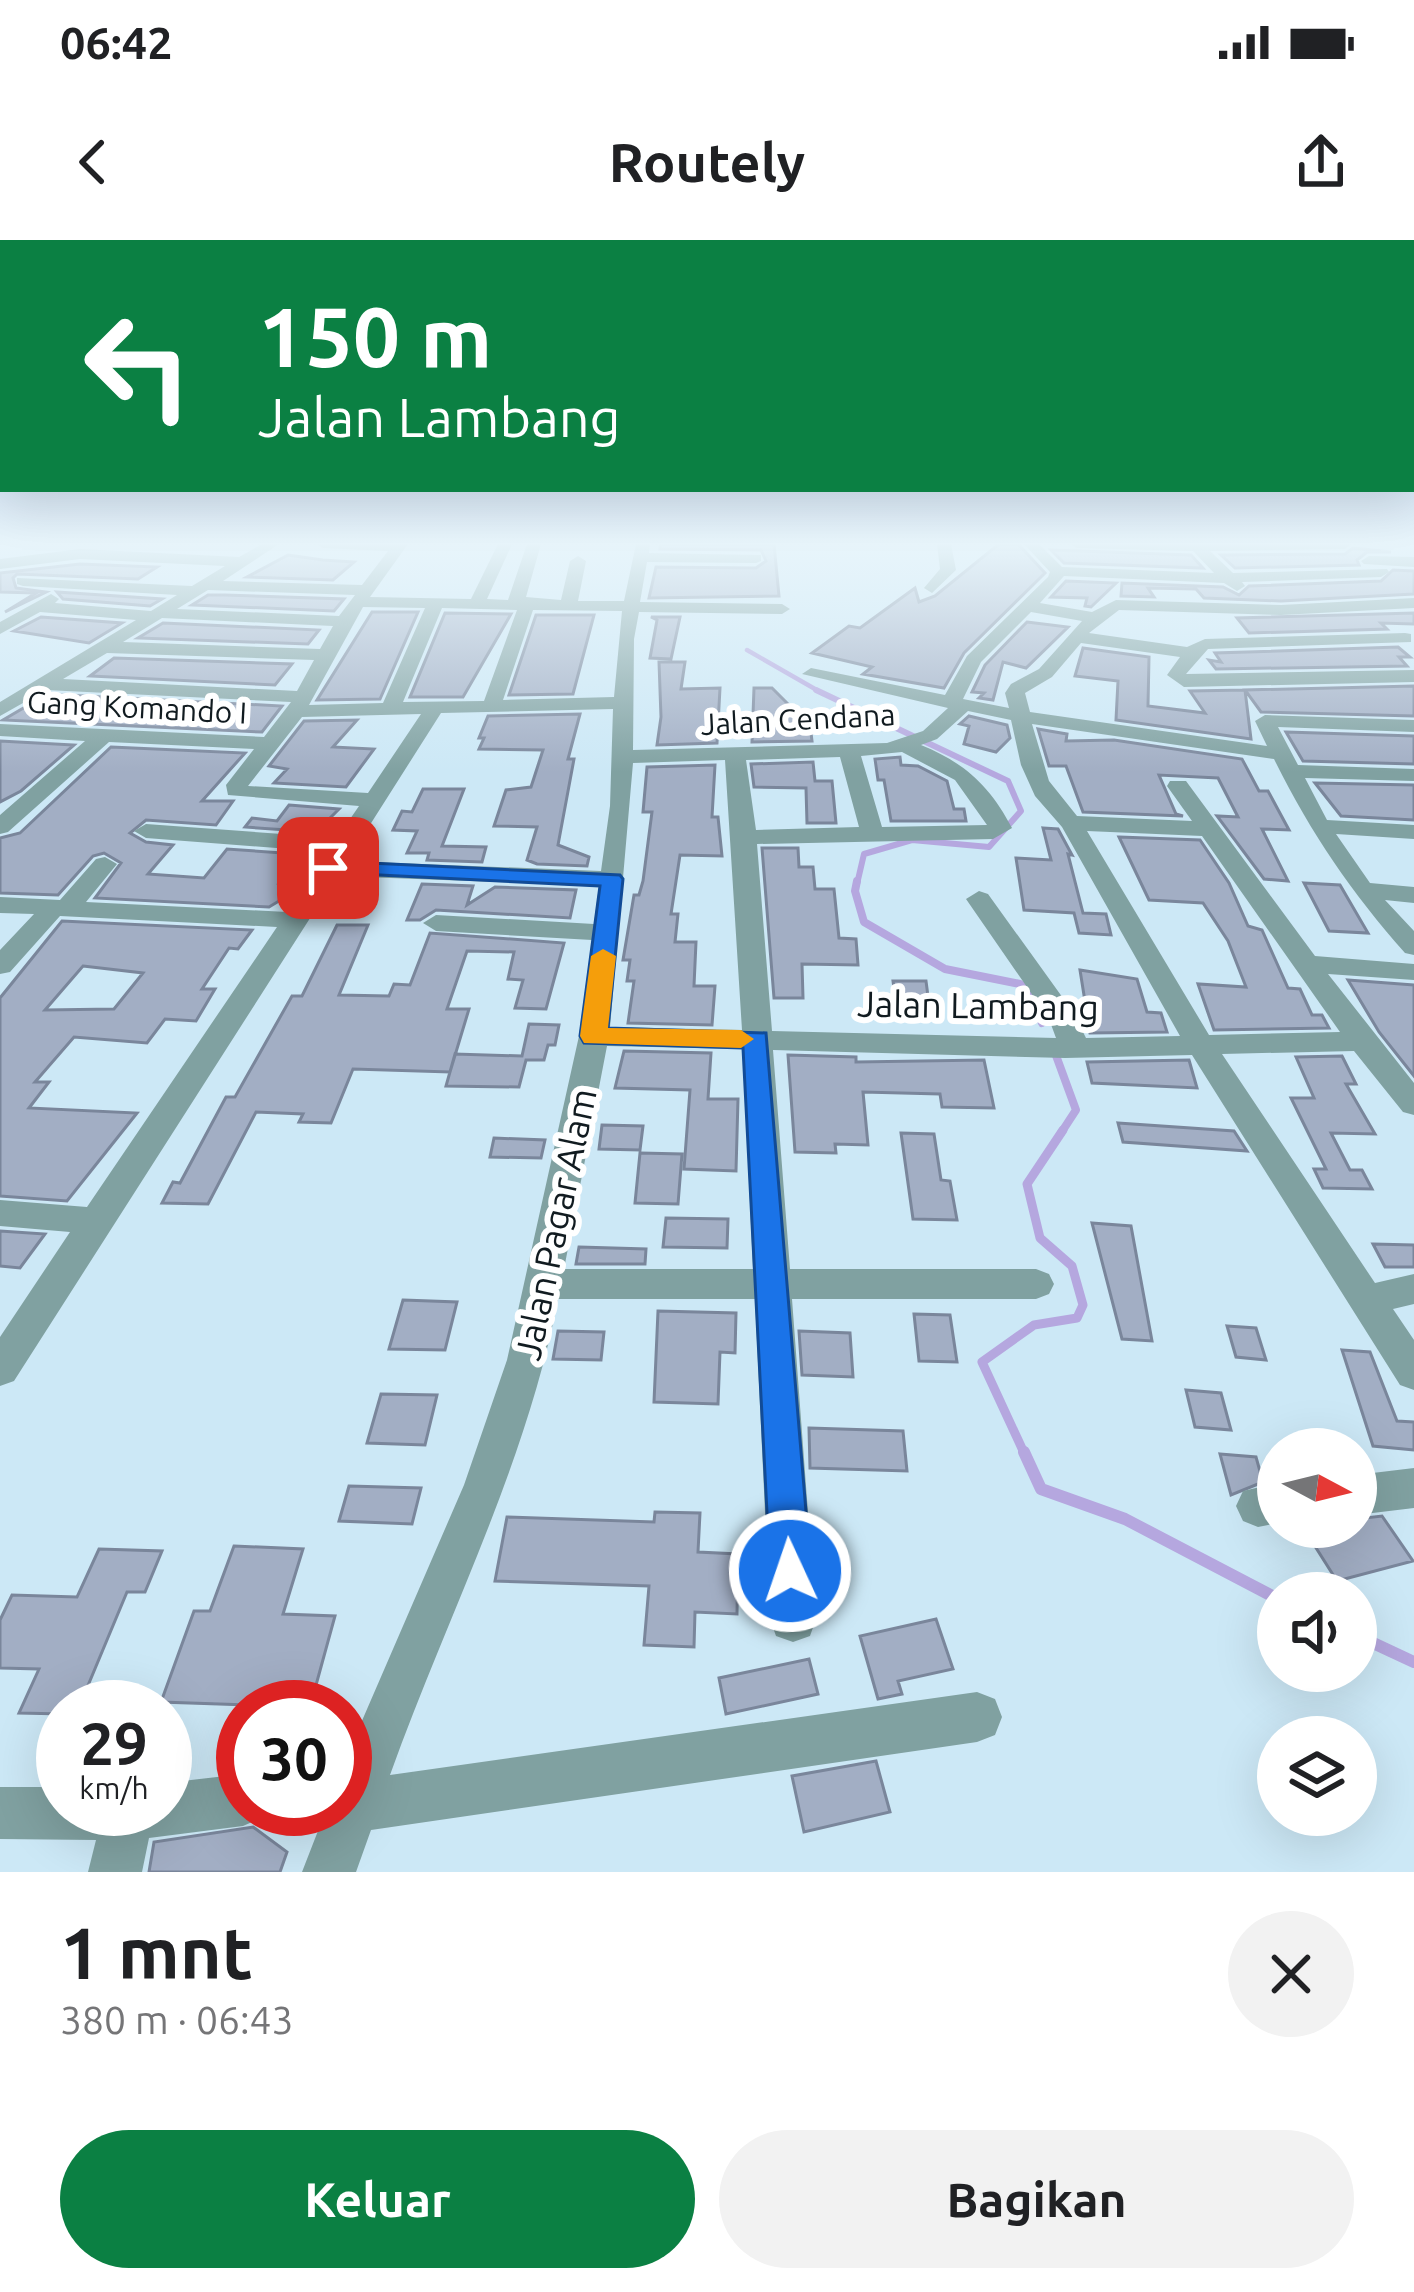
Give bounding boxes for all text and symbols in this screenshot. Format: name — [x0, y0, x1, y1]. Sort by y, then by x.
text: 06:42 — [60, 17, 173, 68]
icon: back — [60, 129, 126, 195]
icon: share — [1288, 129, 1354, 195]
text: Routely — [609, 132, 805, 192]
icon: left — [60, 288, 216, 444]
text: 150 m — [258, 289, 492, 383]
text: Jalan Lambang — [258, 387, 621, 447]
street label: Gang Komando I — [26, 684, 248, 730]
street label: Jalan Cendana — [700, 697, 896, 741]
pin — [277, 817, 379, 919]
icon: arrive — [295, 835, 361, 901]
street label: Jalan Lambang — [857, 982, 1099, 1028]
street label: Jalan Pagar Alam — [506, 1085, 604, 1363]
north arrow — [1257, 1428, 1377, 1548]
map controls — [1257, 1428, 1377, 1836]
position arrow — [727, 1508, 853, 1634]
button: sound — [1257, 1572, 1377, 1692]
speed limit sign: 30 — [216, 1680, 372, 1836]
text: 29 — [80, 1709, 148, 1776]
button: layers — [1257, 1716, 1377, 1836]
text: km/h — [79, 1771, 149, 1805]
button: close — [1228, 1911, 1354, 2037]
text: 1 mnt — [60, 1912, 253, 1993]
text: 380 m · 06:43 — [60, 1998, 294, 2041]
button: Keluar — [60, 2130, 695, 2268]
button: Bagikan — [719, 2130, 1354, 2268]

